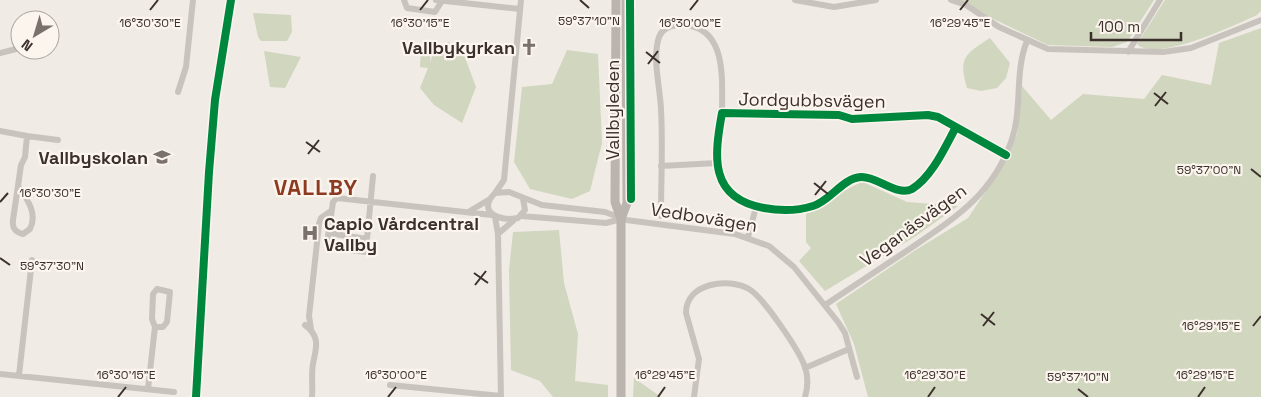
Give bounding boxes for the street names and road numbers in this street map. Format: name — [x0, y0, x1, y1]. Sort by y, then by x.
street label: Vallbyleden — [601, 60, 624, 160]
street label: Jordgubbsvägen — [738, 87, 886, 113]
street label: Veganäsvägen — [855, 179, 971, 271]
street label: Vedbovägen — [649, 197, 759, 237]

